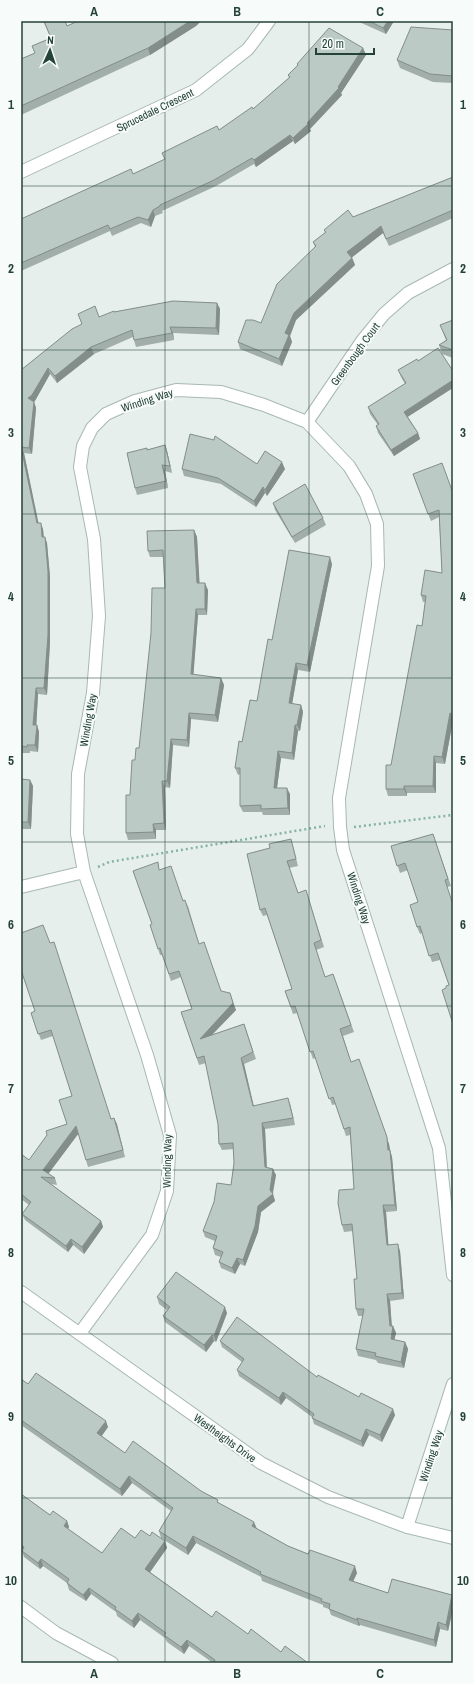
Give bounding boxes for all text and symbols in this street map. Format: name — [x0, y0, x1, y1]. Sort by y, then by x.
text: A — [90, 3, 98, 20]
text: B — [233, 3, 241, 20]
text: C — [376, 3, 384, 20]
north arrow — [30, 30, 70, 70]
scale bar — [316, 30, 374, 56]
text: N — [47, 33, 54, 47]
text: 20 m — [322, 36, 344, 52]
street label: Sprucedale Crescent — [114, 85, 196, 135]
text: 1 — [8, 96, 14, 113]
text: 1 — [460, 96, 466, 113]
text: 2 — [8, 260, 14, 277]
text: 2 — [460, 260, 466, 277]
street label: Greenbough Court — [327, 319, 383, 388]
street label: Winding Way — [119, 385, 175, 415]
text: 3 — [8, 424, 14, 441]
text: 3 — [460, 424, 466, 441]
text: 4 — [8, 588, 14, 605]
text: 4 — [460, 588, 466, 605]
street label: Winding Way — [76, 692, 100, 748]
text: 5 — [8, 752, 14, 769]
text: 5 — [460, 752, 466, 769]
street label: Winding Way — [344, 870, 374, 926]
text: 6 — [8, 916, 14, 933]
text: 6 — [460, 916, 466, 933]
text: 7 — [8, 1080, 14, 1097]
text: 7 — [460, 1080, 466, 1097]
street label: Winding Way — [160, 1133, 174, 1188]
text: 8 — [8, 1244, 14, 1261]
text: 8 — [460, 1244, 466, 1261]
text: 9 — [8, 1408, 14, 1425]
text: 9 — [460, 1408, 466, 1425]
street label: Westheights Drive — [191, 1411, 259, 1465]
street label: Winding Way — [416, 1428, 446, 1484]
text: 10 — [5, 1572, 17, 1589]
text: 10 — [457, 1572, 469, 1589]
text: A — [90, 1665, 98, 1682]
text: B — [233, 1665, 241, 1682]
text: C — [376, 1665, 384, 1682]

